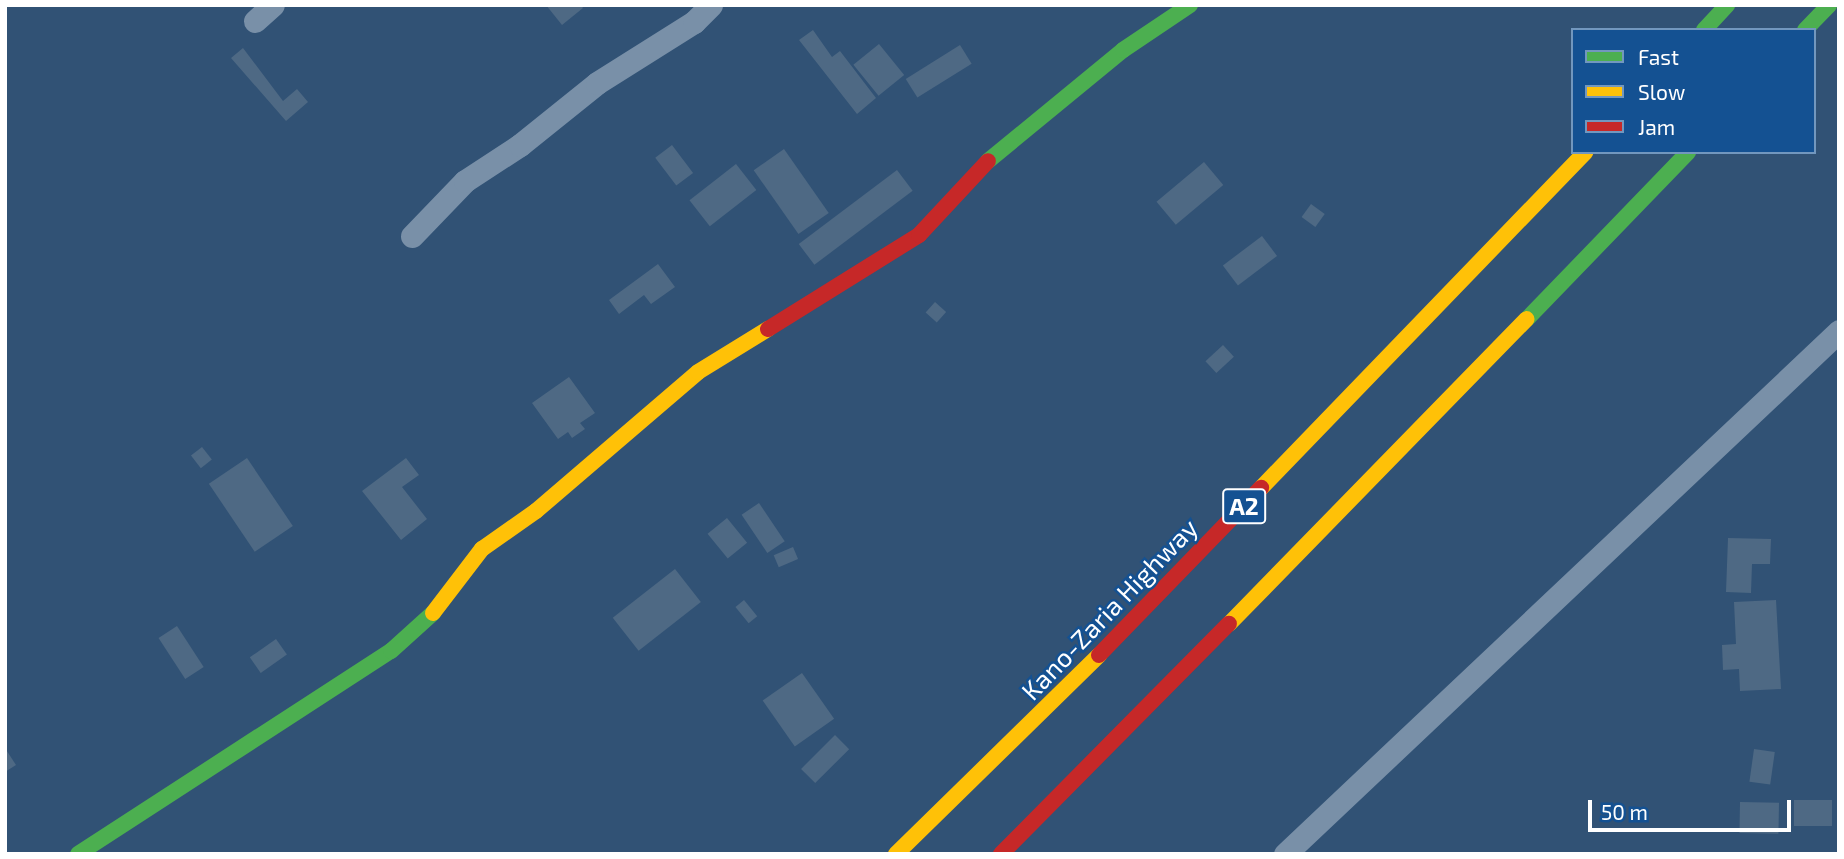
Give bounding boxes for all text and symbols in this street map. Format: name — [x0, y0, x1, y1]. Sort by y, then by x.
legend — [1571, 28, 1816, 154]
text: Fast — [1638, 44, 1679, 69]
text: Slow — [1638, 79, 1685, 104]
text: Jam — [1638, 114, 1675, 139]
road number: A2 — [1221, 486, 1267, 526]
street label: Kano-Zaria Highway — [1014, 512, 1204, 706]
scale bar — [1592, 786, 1795, 830]
text: 50 m — [1601, 799, 1648, 824]

